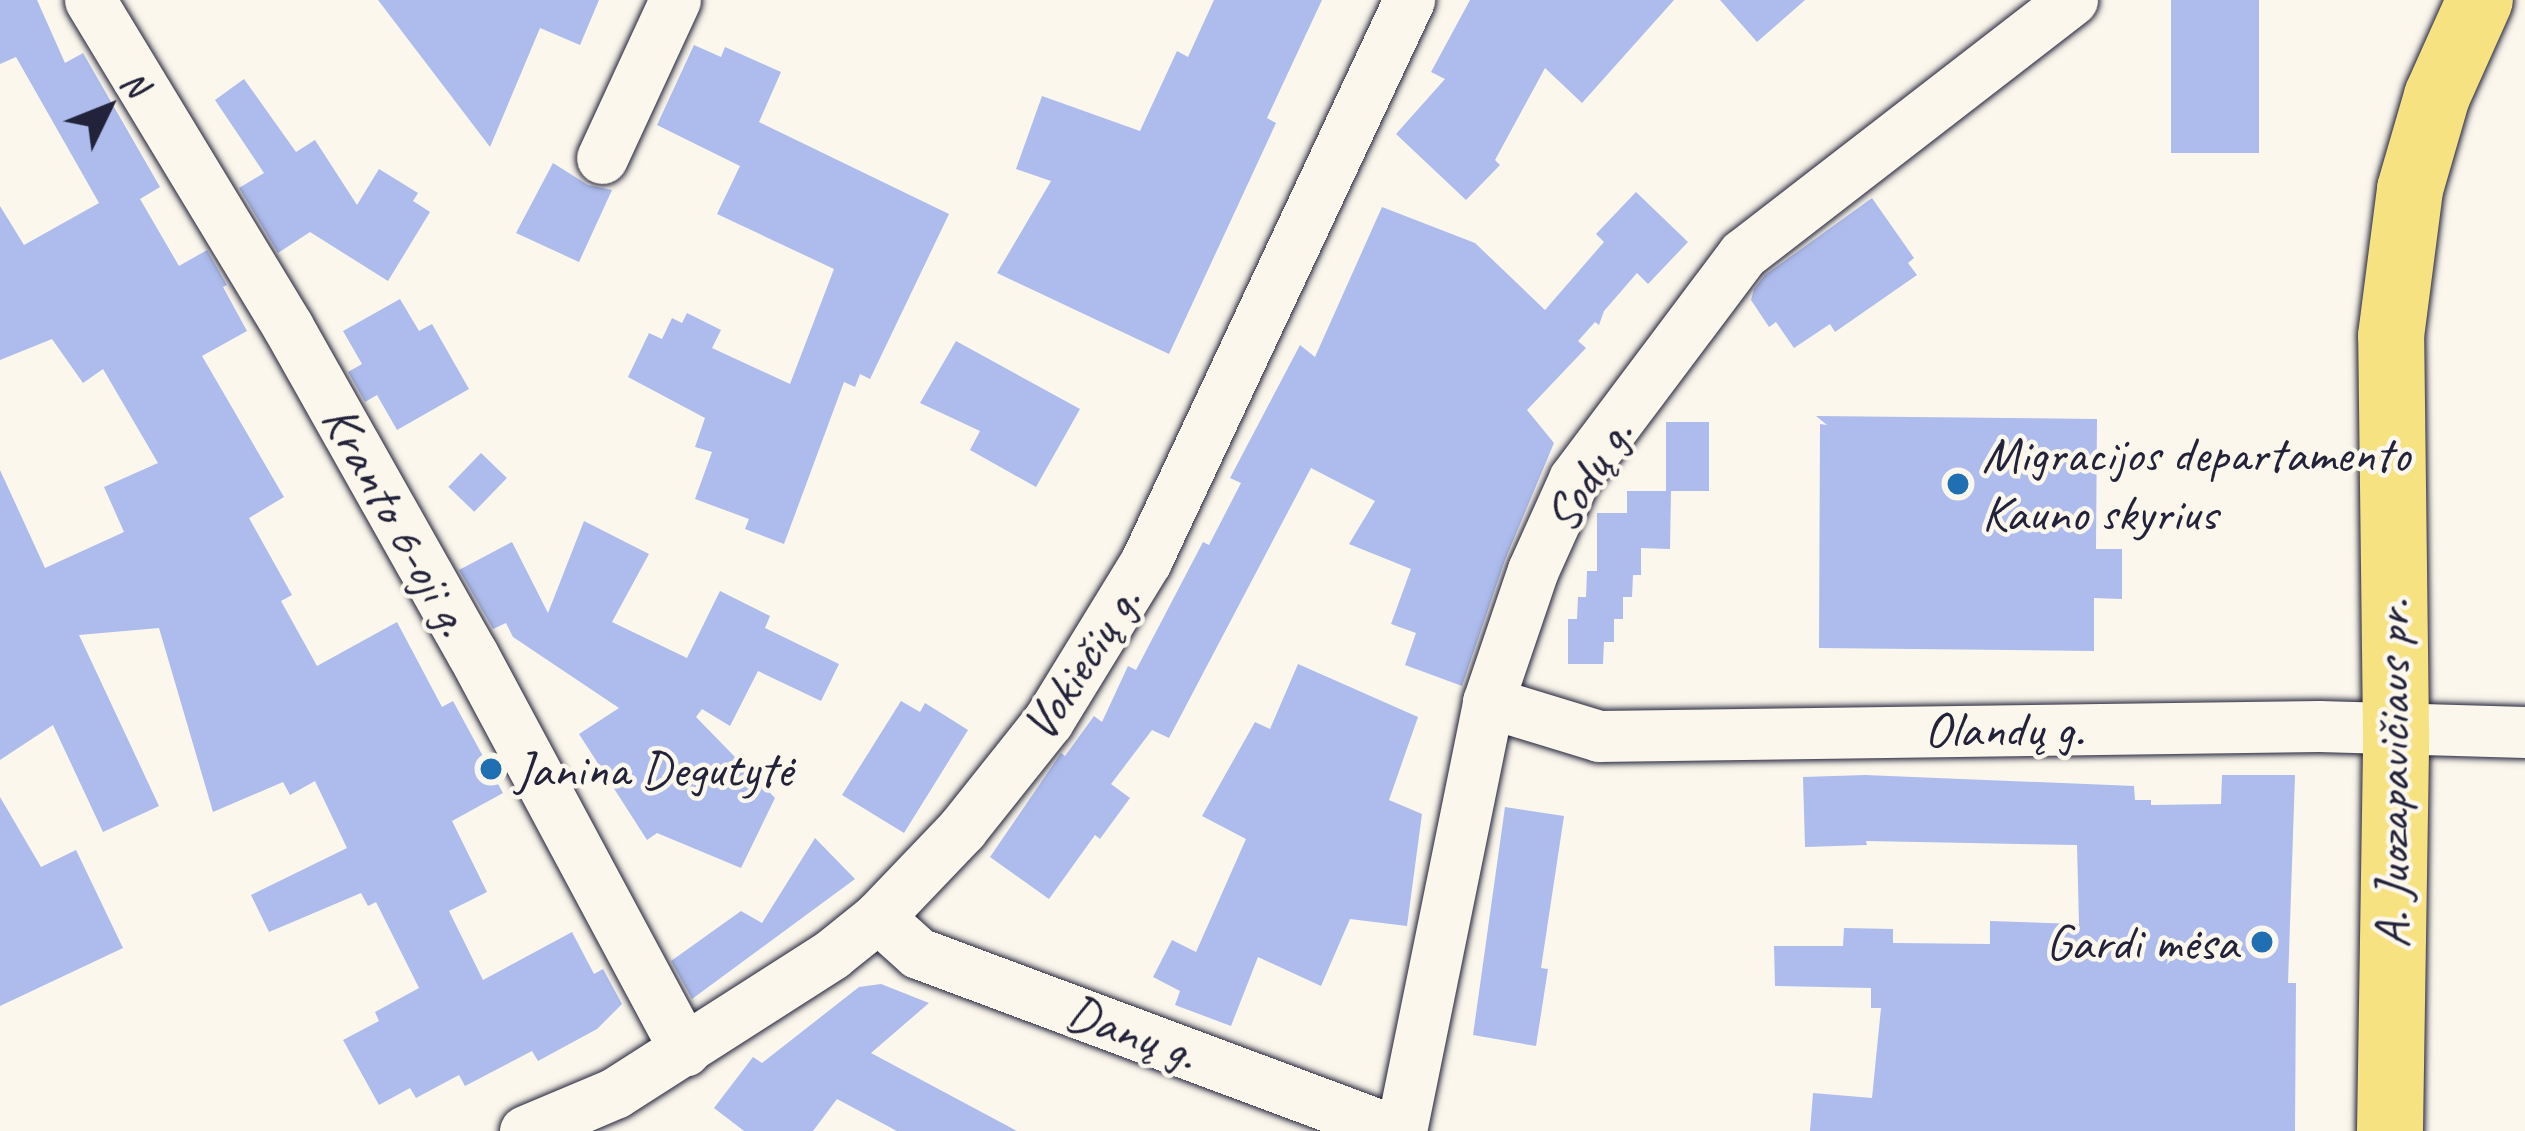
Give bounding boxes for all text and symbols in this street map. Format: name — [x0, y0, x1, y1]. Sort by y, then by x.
north arrow — [48, 48, 168, 168]
text: N — [112, 62, 157, 105]
street label: Kranto 6-oji g. — [309, 394, 485, 646]
street label: Sodų g. — [1530, 407, 1646, 543]
place label: Migracijos departamento Kauno skyrius — [1982, 424, 2411, 544]
marker: Migracijos departamento Kauno skyrius — [1945, 471, 1971, 497]
street label: Vokiečių g. — [1008, 574, 1154, 752]
street label: A. Juozapavičiaus pr. — [2361, 600, 2423, 948]
street label: Olandų g. — [1924, 698, 2084, 760]
place label: Janina Degutytė — [515, 738, 792, 800]
marker: Janina Degutytė — [478, 756, 504, 782]
place label: Gardi mėsa — [2046, 911, 2238, 973]
marker: Gardi mėsa — [2249, 929, 2275, 955]
street label: Danų g. — [1059, 980, 1205, 1084]

